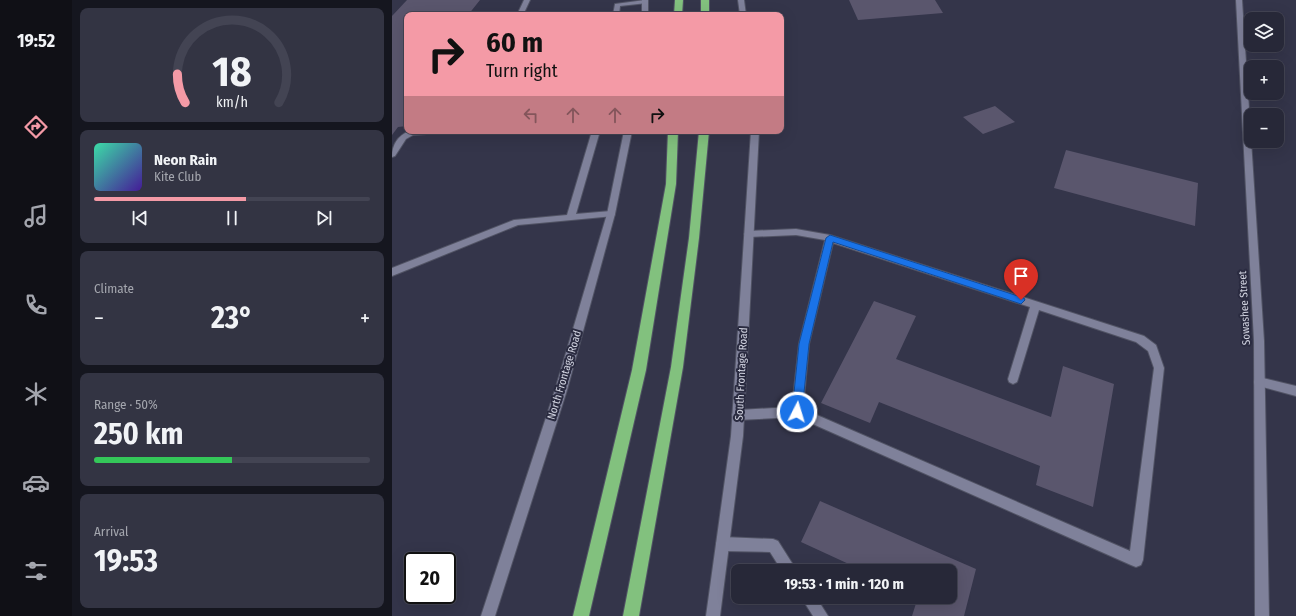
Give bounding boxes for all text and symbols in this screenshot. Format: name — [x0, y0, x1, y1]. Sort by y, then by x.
map controls — [1244, 12, 1284, 148]
button: layers — [1244, 12, 1284, 52]
text: 60 m — [486, 26, 543, 59]
icon: right — [420, 28, 472, 80]
text: 19:52 — [17, 30, 55, 52]
text: 18 — [212, 47, 252, 97]
text: Turn right — [486, 60, 558, 82]
button: + — [1244, 60, 1284, 100]
text: km/h — [216, 93, 248, 110]
icon: left — [520, 104, 542, 126]
icon: ahead — [562, 104, 584, 126]
icon: ahead — [604, 104, 626, 126]
icon: right — [646, 104, 668, 126]
button: − — [1244, 108, 1284, 148]
icon: directions — [22, 113, 50, 141]
text: Neon Rain — [154, 151, 217, 169]
text: Kite Club — [154, 169, 201, 184]
icon: music — [22, 202, 50, 230]
icon: previous — [129, 207, 151, 229]
icon: pause — [221, 207, 243, 229]
icon: next — [313, 207, 335, 229]
pin — [1004, 259, 1038, 300]
icon: arrive — [1010, 265, 1032, 287]
street label: Sowashee Street — [1236, 270, 1253, 346]
text: Climate — [94, 281, 134, 296]
icon: phone — [22, 291, 50, 319]
text: 23° — [211, 300, 253, 336]
text: − — [94, 305, 104, 332]
text: + — [360, 305, 370, 332]
street label: South Frontage Road — [733, 327, 750, 421]
street label: North Frontage Road — [545, 329, 584, 421]
icon: climate — [22, 380, 50, 408]
position arrow — [776, 391, 818, 433]
text: Range · 50% — [94, 397, 158, 412]
text: 250 km — [94, 416, 183, 452]
icon: car — [22, 469, 50, 497]
text: Arrival — [94, 524, 128, 539]
text: 19:53 — [94, 543, 158, 579]
speed limit sign: 20 — [404, 552, 456, 604]
icon: filters — [22, 557, 50, 585]
text: 19:53 · 1 min · 120 m — [784, 575, 904, 593]

